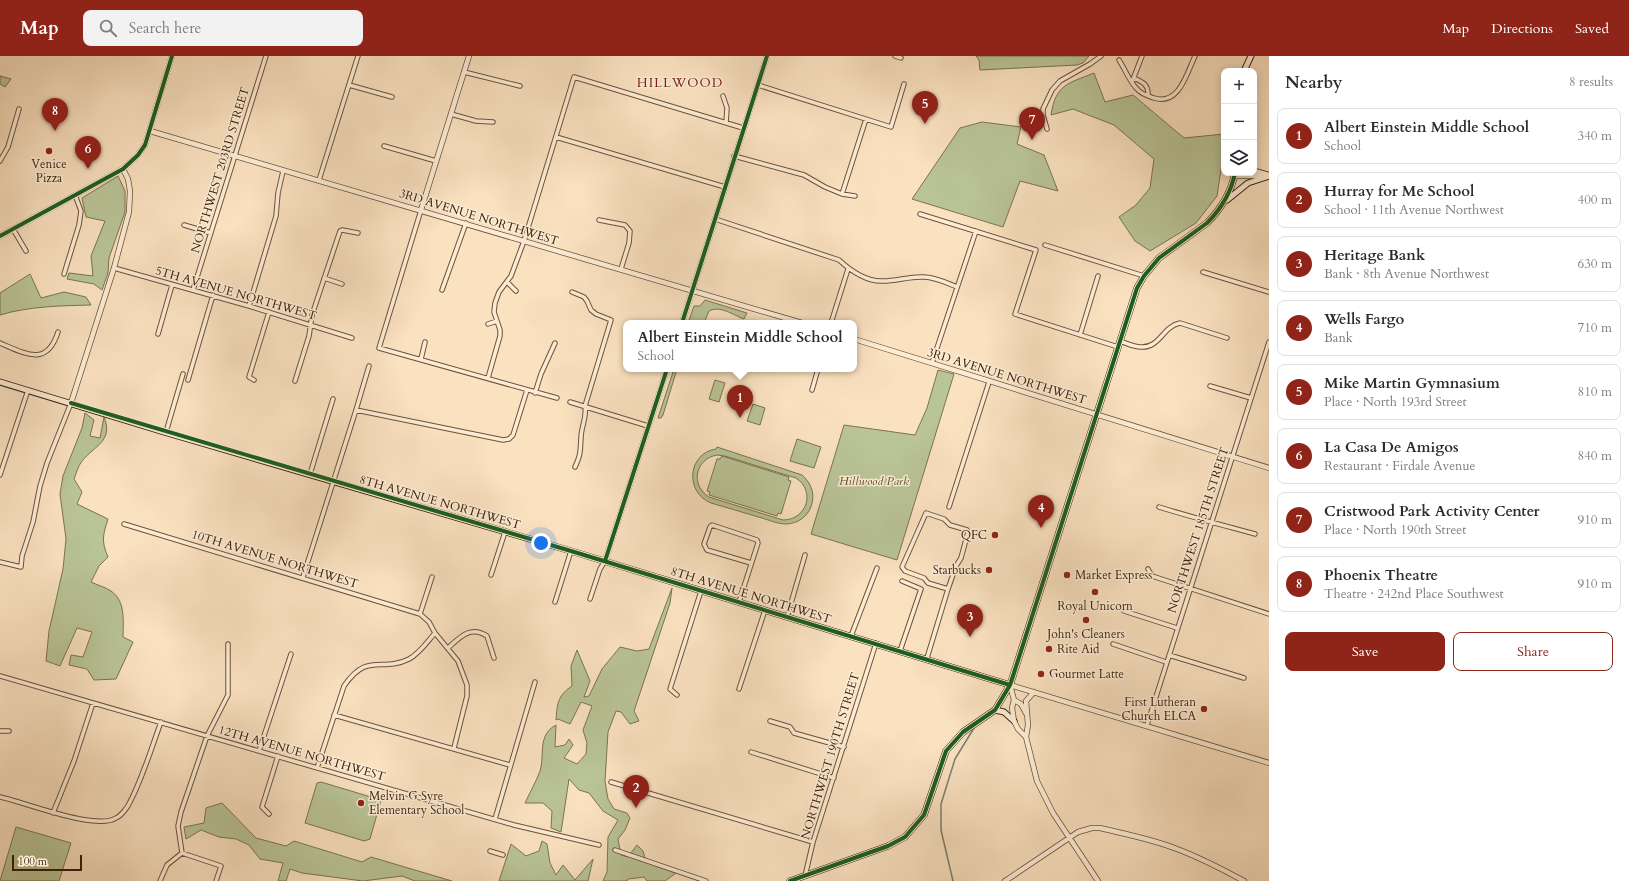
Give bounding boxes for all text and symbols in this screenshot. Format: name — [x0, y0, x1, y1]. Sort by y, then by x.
search box — [83, 10, 363, 46]
text: Map — [20, 15, 59, 41]
icon: search — [97, 17, 119, 39]
text: Search here — [129, 18, 201, 38]
text: Map — [1443, 19, 1469, 38]
text: Directions — [1491, 19, 1553, 38]
text: Saved — [1575, 19, 1609, 38]
map controls — [1221, 68, 1257, 176]
button: + — [1221, 68, 1257, 104]
text: Nearby — [1285, 71, 1342, 94]
text: 8 results — [1569, 73, 1613, 91]
district label: HILLWOOD — [637, 74, 723, 92]
street label: NORTHWEST 203RD STREET — [187, 85, 253, 255]
pin: 5 — [912, 91, 938, 124]
pin: 8 — [42, 98, 68, 131]
button: − — [1221, 104, 1257, 140]
pin: 7 — [1019, 107, 1045, 140]
text: Albert Einstein Middle School — [1324, 117, 1529, 137]
text: 1 — [1296, 127, 1302, 145]
text: 340 m — [1578, 127, 1612, 145]
pin: 6 — [75, 136, 101, 169]
text: School — [1324, 137, 1361, 155]
button: layers — [1221, 140, 1257, 176]
marker: Venice Pizza — [44, 146, 54, 156]
place label: Venice Pizza — [31, 156, 67, 186]
text: Hurray for Me School — [1324, 181, 1474, 201]
street label: 3RD AVENUE NORTHWEST — [397, 185, 561, 249]
text: 2 — [1296, 191, 1302, 209]
text: 400 m — [1578, 191, 1612, 209]
text: School · 11th Avenue Northwest — [1324, 201, 1504, 219]
text: Heritage Bank — [1324, 245, 1425, 265]
text: 3 — [1296, 255, 1302, 273]
text: 630 m — [1578, 255, 1612, 273]
street label: 5TH AVENUE NORTHWEST — [154, 262, 319, 324]
text: Bank · 8th Avenue Northwest — [1324, 265, 1489, 283]
text: Wells Fargo — [1324, 309, 1404, 329]
text: 4 — [1296, 319, 1302, 337]
text: 710 m — [1578, 319, 1612, 337]
popup — [623, 320, 857, 372]
text: Albert Einstein Middle School — [637, 327, 843, 347]
text: Bank — [1324, 329, 1353, 347]
street label: 3RD AVENUE NORTHWEST — [925, 344, 1089, 408]
text: School — [637, 347, 674, 365]
text: Mike Martin Gymnasium — [1324, 373, 1500, 393]
text: 5 — [1296, 383, 1302, 401]
text: 810 m — [1578, 383, 1612, 401]
pin: 1 — [727, 385, 753, 418]
text: Place · North 193rd Street — [1324, 393, 1467, 411]
text: La Casa De Amigos — [1324, 437, 1459, 457]
street label: NORTHWEST 185TH STREET — [1164, 445, 1233, 615]
text: 6 — [1296, 447, 1302, 465]
text: 840 m — [1578, 447, 1612, 465]
text: Restaurant · Firdale Avenue — [1324, 457, 1475, 475]
street label: 8TH AVENUE NORTHWEST — [358, 471, 523, 533]
park label: Hillwood Park — [839, 473, 909, 489]
pin: 4 — [1028, 495, 1054, 528]
text: Cristwood Park Activity Center — [1324, 501, 1539, 521]
text: 7 — [1296, 511, 1302, 529]
text: 910 m — [1578, 511, 1612, 529]
text: Place · North 190th Street — [1324, 521, 1466, 539]
street label: 10TH AVENUE NORTHWEST — [190, 526, 360, 592]
place label: QFC — [961, 527, 987, 543]
marker: QFC — [990, 530, 1000, 540]
your location — [531, 533, 551, 553]
place label: Starbucks — [933, 562, 981, 578]
street label: 8TH AVENUE NORTHWEST — [669, 563, 833, 627]
marker: Starbucks — [984, 565, 994, 575]
text: Phoenix Theatre — [1324, 565, 1438, 585]
place label: Market Express — [1075, 567, 1152, 583]
marker: Market Express — [1062, 570, 1072, 580]
text: 8 — [1296, 575, 1302, 593]
text: 910 m — [1578, 575, 1612, 593]
text: Theatre · 242nd Place Southwest — [1324, 585, 1504, 603]
marker: Royal Unicorn — [1090, 587, 1100, 597]
place label: Royal Unicorn — [1057, 598, 1133, 614]
pin: 3 — [957, 604, 983, 637]
marker: John's Cleaners — [1081, 615, 1091, 625]
place label: John's Cleaners — [1045, 626, 1125, 642]
button: Save — [1285, 632, 1445, 671]
button: Share — [1453, 632, 1613, 671]
place label: Rite Aid — [1057, 641, 1100, 657]
marker: Rite Aid — [1044, 644, 1054, 654]
place label: Gourmet Latte — [1049, 666, 1124, 682]
marker: Gourmet Latte — [1036, 669, 1046, 679]
street label: NORTHWEST 190TH STREET — [797, 670, 863, 841]
place label: First Lutheran Church ELCA — [1122, 694, 1196, 724]
marker: First Lutheran Church ELCA — [1199, 704, 1209, 714]
street label: 12TH AVENUE NORTHWEST — [217, 721, 388, 785]
pin: 2 — [623, 775, 649, 808]
place label: Melvin G Syre Elementary School — [369, 788, 464, 818]
marker: Melvin G Syre Elementary School — [356, 798, 366, 808]
scale bar — [12, 853, 82, 872]
text: 100 m — [18, 854, 47, 869]

